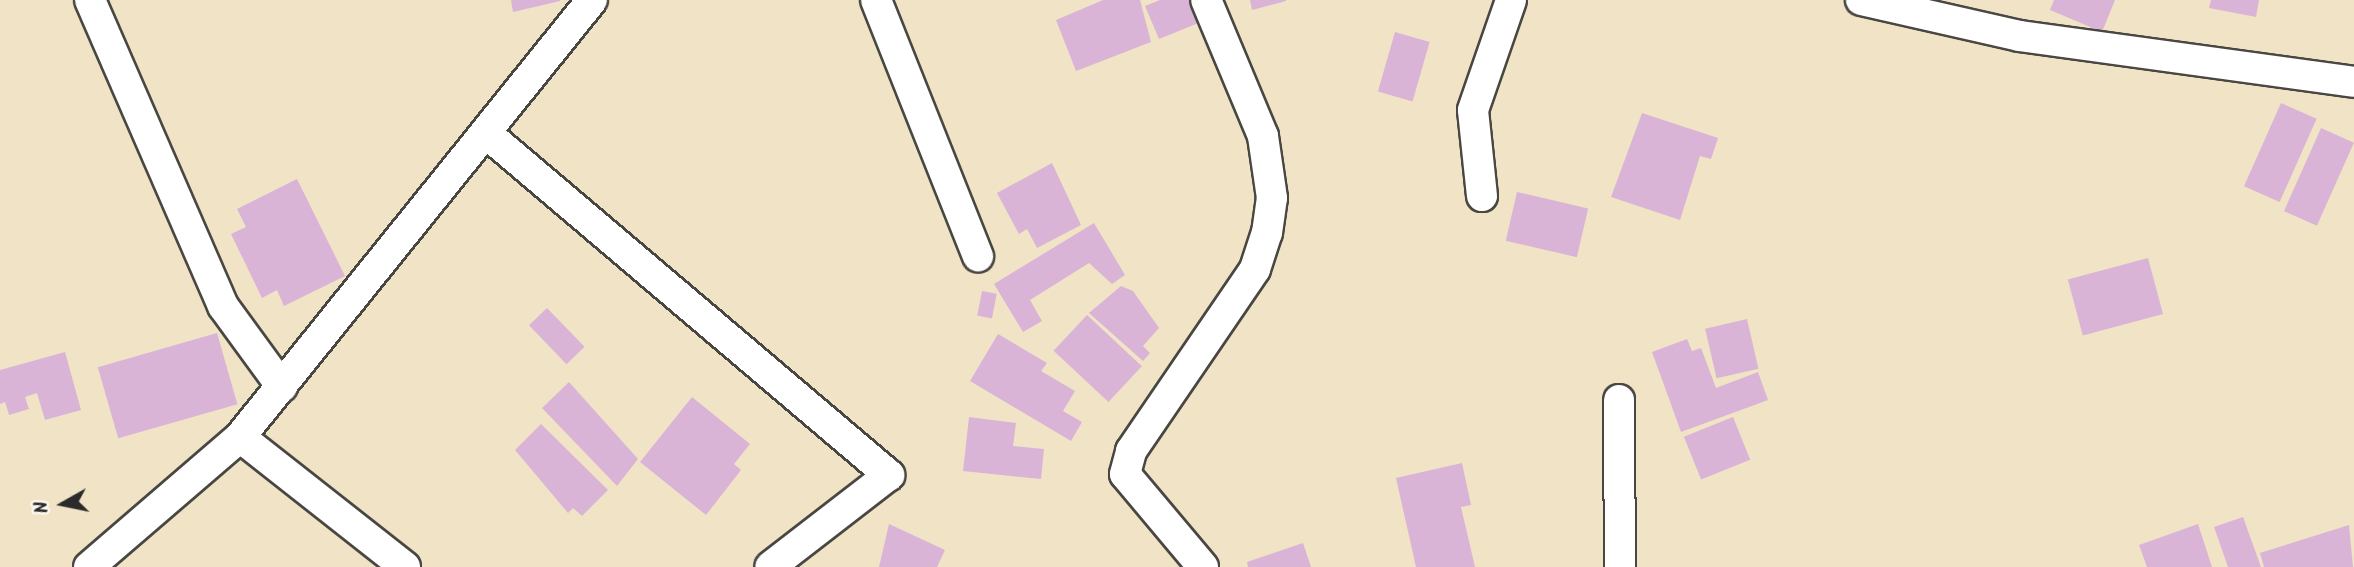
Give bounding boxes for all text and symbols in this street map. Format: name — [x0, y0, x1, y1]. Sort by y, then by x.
north arrow — [28, 469, 98, 539]
text: N — [27, 499, 58, 516]

